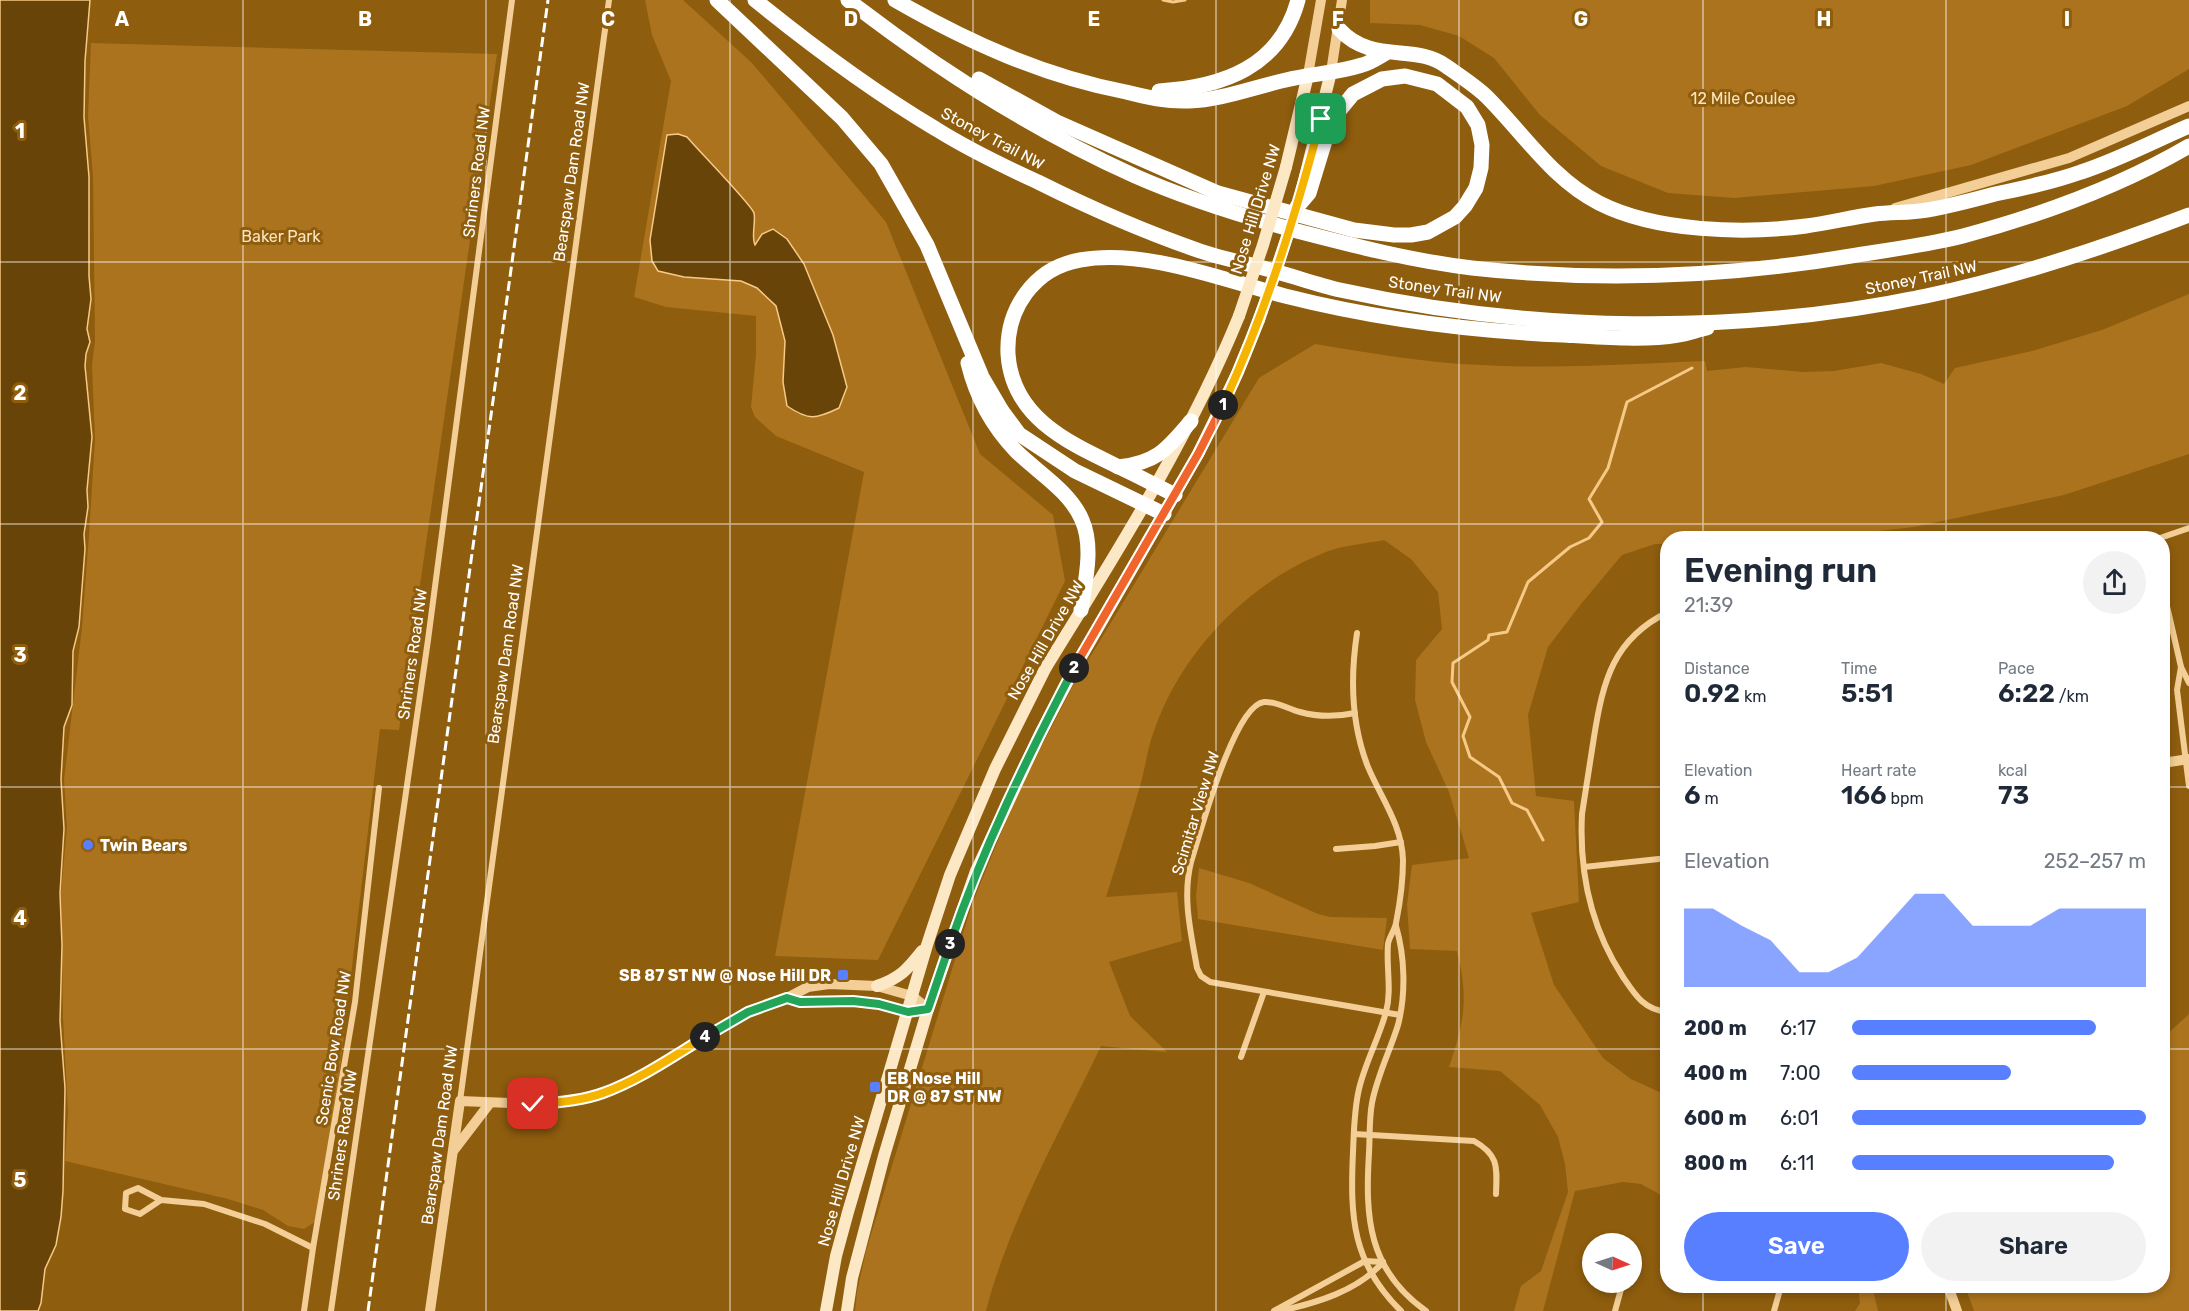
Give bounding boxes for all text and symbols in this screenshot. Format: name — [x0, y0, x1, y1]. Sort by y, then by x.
text: A — [115, 7, 130, 31]
text: B — [358, 7, 372, 31]
text: C — [601, 7, 615, 31]
text: D — [844, 7, 858, 31]
text: E — [1088, 7, 1100, 31]
text: F — [1332, 7, 1344, 31]
text: G — [1574, 7, 1588, 31]
text: H — [1817, 7, 1831, 31]
text: I — [2064, 7, 2070, 31]
street label: Bearspaw Dam Road NW — [549, 81, 594, 263]
park label: 12 Mile Coulee — [1691, 89, 1795, 108]
pin — [1295, 93, 1346, 144]
icon: arrive — [1304, 102, 1337, 135]
street label: Stoney Trail NW — [938, 103, 1048, 174]
street label: Shriners Road NW — [459, 105, 494, 239]
text: 1 — [15, 119, 25, 143]
street label: Nose Hill Drive NW — [1227, 142, 1284, 276]
park label: Baker Park — [241, 227, 321, 246]
street label: Stoney Trail NW — [1863, 256, 1979, 299]
street label: Stoney Trail NW — [1387, 272, 1503, 307]
text: 2 — [14, 381, 27, 405]
pin: 1 — [1208, 390, 1238, 420]
text: 1 — [1219, 395, 1227, 414]
text: Evening run — [1684, 551, 1877, 590]
button: share — [2083, 551, 2146, 614]
street label: Bearspaw Dam Road NW — [483, 563, 528, 745]
street label: Nose Hill Drive NW — [1004, 577, 1087, 703]
street label: Shriners Road NW — [394, 587, 431, 721]
text: 21:39 — [1684, 593, 1733, 617]
text: 3 — [13, 643, 27, 667]
pin: 2 — [1059, 653, 1089, 683]
text: 2 — [1069, 658, 1079, 677]
text: Distance — [1684, 659, 1750, 678]
text: Time — [1841, 659, 1877, 678]
text: Pace — [1998, 659, 2035, 678]
text: 0.92 — [1684, 678, 1740, 709]
text: 5:51 — [1841, 678, 1893, 709]
text: 6:22 — [1998, 678, 2055, 709]
text: km — [1740, 687, 1766, 706]
text: /km — [2055, 687, 2089, 706]
street label: Scimitar View NW — [1168, 749, 1223, 877]
text: Elevation — [1684, 761, 1753, 780]
text: Heart rate — [1841, 761, 1916, 780]
text: kcal — [1998, 761, 2027, 780]
text: 6 — [1684, 780, 1701, 811]
text: 166 — [1841, 780, 1887, 811]
text: 73 — [1998, 780, 2029, 811]
text: m — [1701, 789, 1719, 808]
text: bpm — [1887, 789, 1924, 808]
place label: Twin Bears — [100, 836, 188, 855]
marker: Twin Bears — [81, 838, 95, 852]
text: Elevation — [1684, 849, 1770, 873]
text: 252–257 m — [2044, 849, 2146, 873]
text: 4 — [13, 906, 27, 930]
pin: 3 — [935, 929, 965, 959]
text: 3 — [945, 934, 955, 953]
place label: SB 87 ST NW @ Nose Hill DR — [619, 966, 831, 985]
marker: SB 87 ST NW @ Nose Hill DR — [836, 968, 850, 982]
street label: Scenic Bow Road NW — [312, 969, 355, 1127]
text: 200 m — [1684, 1016, 1747, 1040]
text: 6:17 — [1780, 1016, 1816, 1040]
pin: 4 — [690, 1022, 720, 1052]
text: 4 — [700, 1027, 710, 1046]
street label: Bearspaw Dam Road NW — [417, 1044, 462, 1226]
text: 400 m — [1684, 1061, 1747, 1085]
text: 7:00 — [1780, 1061, 1821, 1085]
street label: Shriners Road NW — [324, 1068, 361, 1202]
place label: EB Nose Hill DR @ 87 ST NW — [887, 1069, 1002, 1106]
pin — [507, 1078, 558, 1129]
marker: EB Nose Hill DR @ 87 ST NW — [868, 1080, 882, 1094]
icon: check — [516, 1087, 549, 1120]
text: 600 m — [1684, 1106, 1747, 1130]
text: 6:01 — [1780, 1106, 1818, 1130]
street label: Nose Hill Drive NW — [814, 1114, 869, 1248]
text: 800 m — [1684, 1151, 1747, 1175]
text: 6:11 — [1780, 1151, 1814, 1175]
text: 5 — [14, 1168, 27, 1192]
button: Save — [1684, 1212, 1909, 1281]
button: Share — [1921, 1212, 2146, 1281]
north arrow — [1582, 1233, 1642, 1293]
map controls — [1582, 1233, 1642, 1293]

